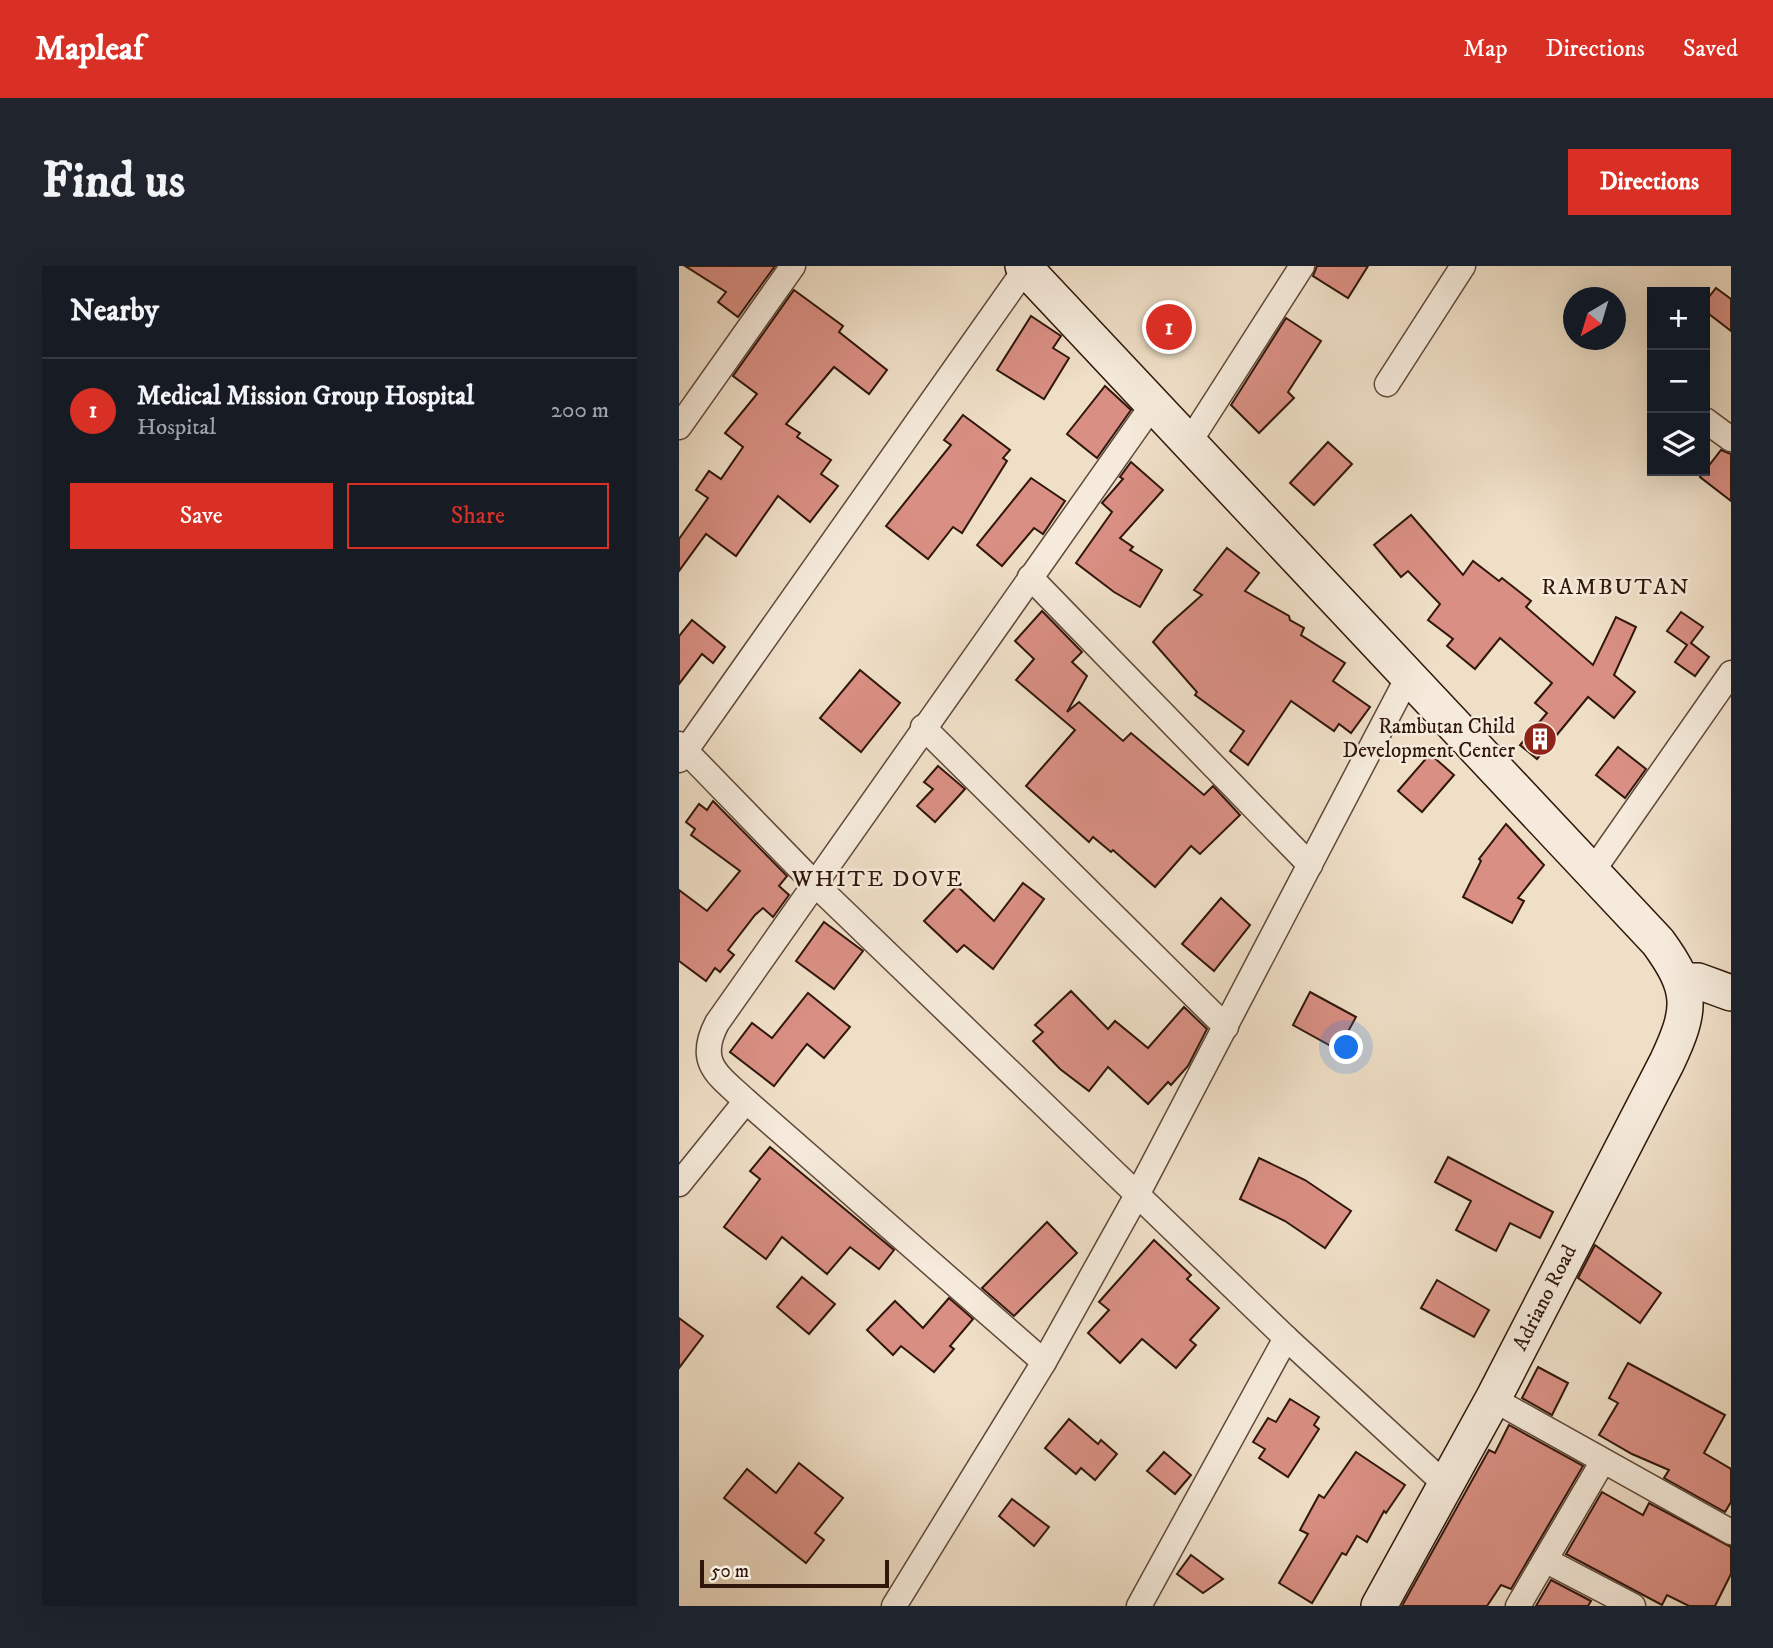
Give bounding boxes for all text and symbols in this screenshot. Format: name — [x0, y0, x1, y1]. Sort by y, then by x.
text: Mapleaf — [35, 29, 144, 70]
text: Map — [1463, 34, 1508, 64]
text: Directions — [1546, 34, 1645, 64]
text: Saved — [1683, 34, 1738, 64]
button: Directions — [1568, 149, 1731, 215]
text: Find us — [42, 151, 185, 213]
north arrow — [1563, 287, 1626, 350]
map controls — [1647, 287, 1710, 476]
button: + — [1647, 287, 1710, 350]
text: Nearby — [70, 293, 159, 330]
pin: 1 — [1146, 301, 1192, 353]
button: − — [1647, 350, 1710, 413]
text: Medical Mission Group Hospital — [137, 380, 474, 413]
text: 1 — [89, 396, 97, 425]
text: 200 m — [551, 396, 609, 425]
text: Hospital — [137, 413, 216, 442]
button: layers — [1647, 413, 1710, 476]
button: Save — [70, 483, 333, 549]
button: Share — [347, 483, 609, 549]
district label: RAMBUTAN — [1541, 573, 1691, 602]
place label: Rambutan Child Development Center — [1343, 714, 1516, 764]
building icon: Rambutan Child Development Center — [1521, 720, 1559, 758]
district label: WHITE DOVE — [791, 865, 964, 894]
your location — [1329, 1030, 1363, 1064]
street label: Adriano Road — [1507, 1240, 1583, 1355]
scale bar — [700, 1557, 889, 1589]
text: 50 m — [711, 1560, 749, 1583]

